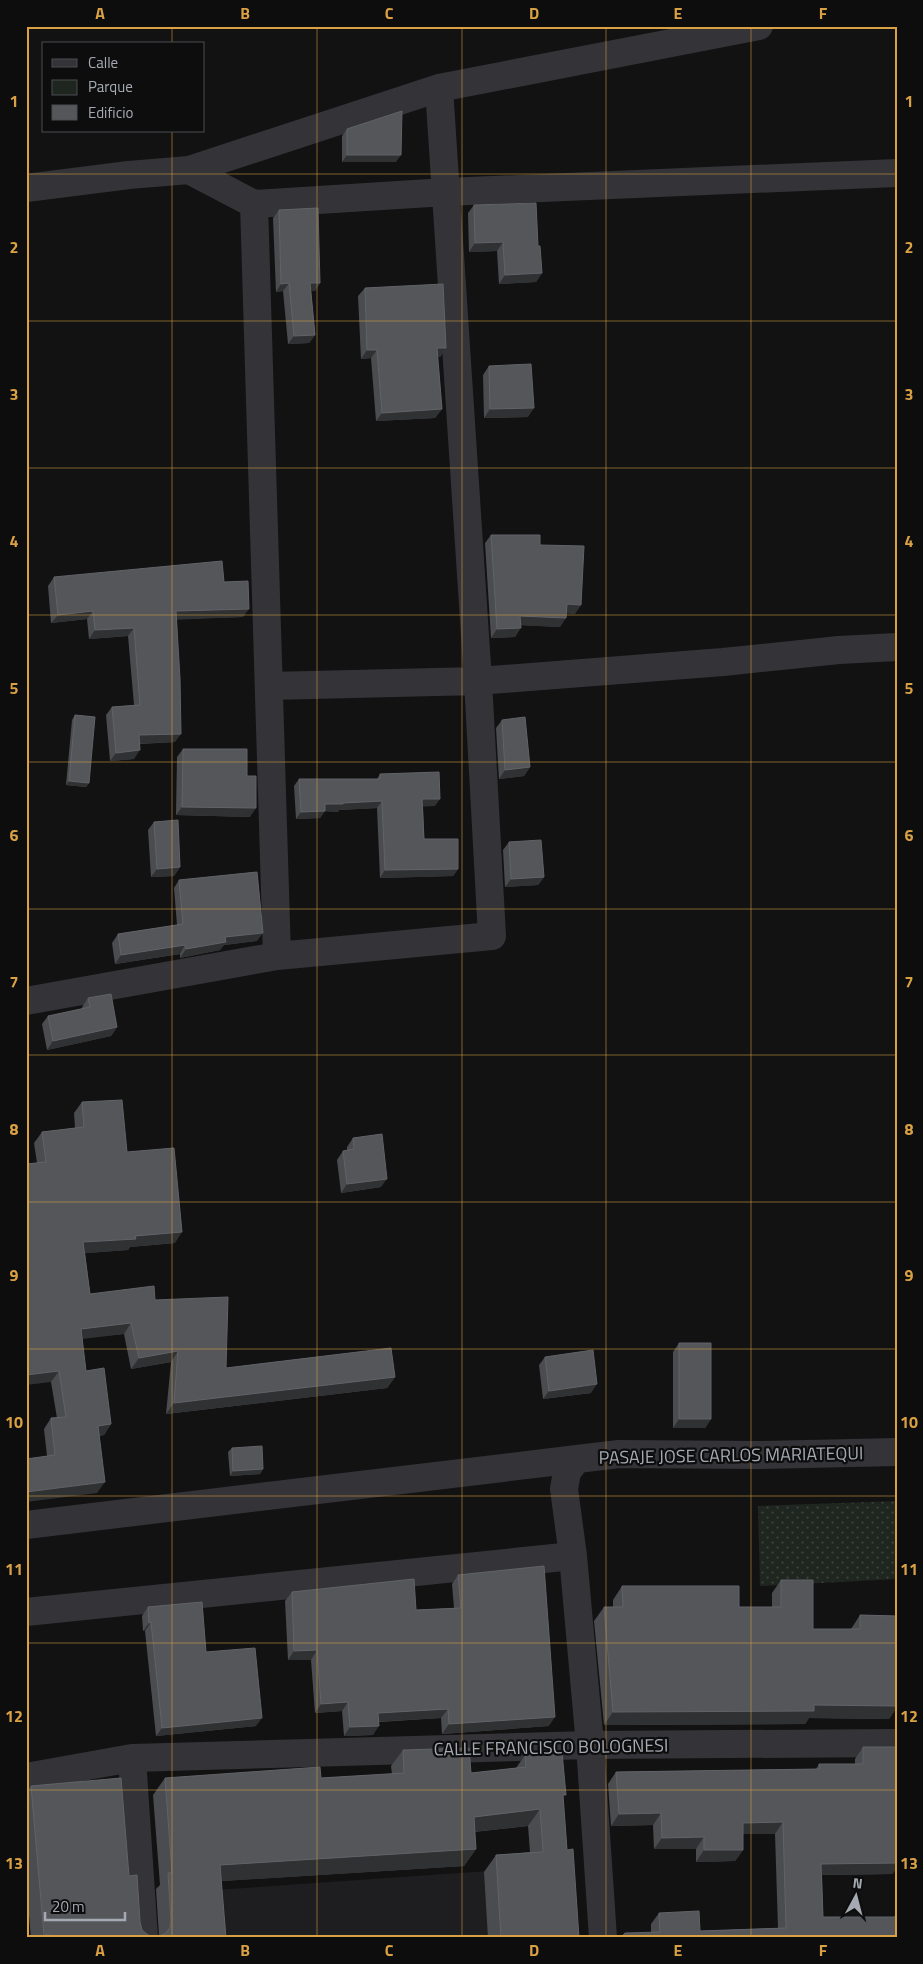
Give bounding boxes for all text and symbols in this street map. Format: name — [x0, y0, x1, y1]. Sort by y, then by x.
text: A — [95, 1, 105, 25]
text: B — [240, 1, 250, 25]
text: C — [385, 1, 394, 25]
text: D — [529, 1, 539, 25]
text: E — [674, 1, 683, 25]
text: F — [819, 1, 828, 25]
legend — [42, 42, 205, 132]
text: Calle — [88, 51, 118, 74]
text: Parque — [88, 75, 133, 98]
text: 1 — [10, 89, 18, 113]
text: 1 — [905, 89, 913, 113]
text: Edificio — [88, 101, 133, 124]
text: 2 — [10, 235, 18, 259]
text: 2 — [905, 235, 913, 259]
text: 3 — [10, 382, 18, 406]
text: 3 — [905, 382, 913, 406]
text: 4 — [10, 529, 19, 553]
text: 4 — [905, 529, 914, 553]
text: 5 — [10, 676, 19, 700]
text: 5 — [905, 676, 914, 700]
text: 6 — [10, 823, 19, 847]
text: 6 — [905, 823, 914, 847]
text: 7 — [10, 970, 18, 994]
text: 7 — [905, 970, 913, 994]
text: 8 — [10, 1117, 19, 1141]
text: 8 — [905, 1117, 914, 1141]
text: 9 — [10, 1263, 19, 1287]
text: 9 — [905, 1263, 914, 1287]
text: 10 — [5, 1410, 23, 1434]
text: 10 — [900, 1410, 918, 1434]
street label: PASAJE JOSE CARLOS MARIATEQUI — [598, 1439, 864, 1471]
text: 11 — [5, 1557, 23, 1581]
text: 11 — [900, 1557, 918, 1581]
text: 12 — [5, 1704, 23, 1728]
text: 12 — [900, 1704, 918, 1728]
street label: CALLE FRANCISCO BOLOGNESI — [433, 1731, 669, 1763]
text: 13 — [5, 1851, 23, 1875]
text: 13 — [900, 1851, 918, 1875]
north arrow — [830, 1872, 880, 1922]
text: N — [852, 1872, 864, 1894]
scale bar — [45, 1889, 125, 1921]
text: 20 m — [52, 1895, 85, 1918]
text: A — [95, 1938, 105, 1962]
text: B — [240, 1938, 250, 1962]
text: C — [385, 1938, 394, 1962]
text: D — [529, 1938, 539, 1962]
text: E — [674, 1938, 683, 1962]
text: F — [819, 1938, 828, 1962]

